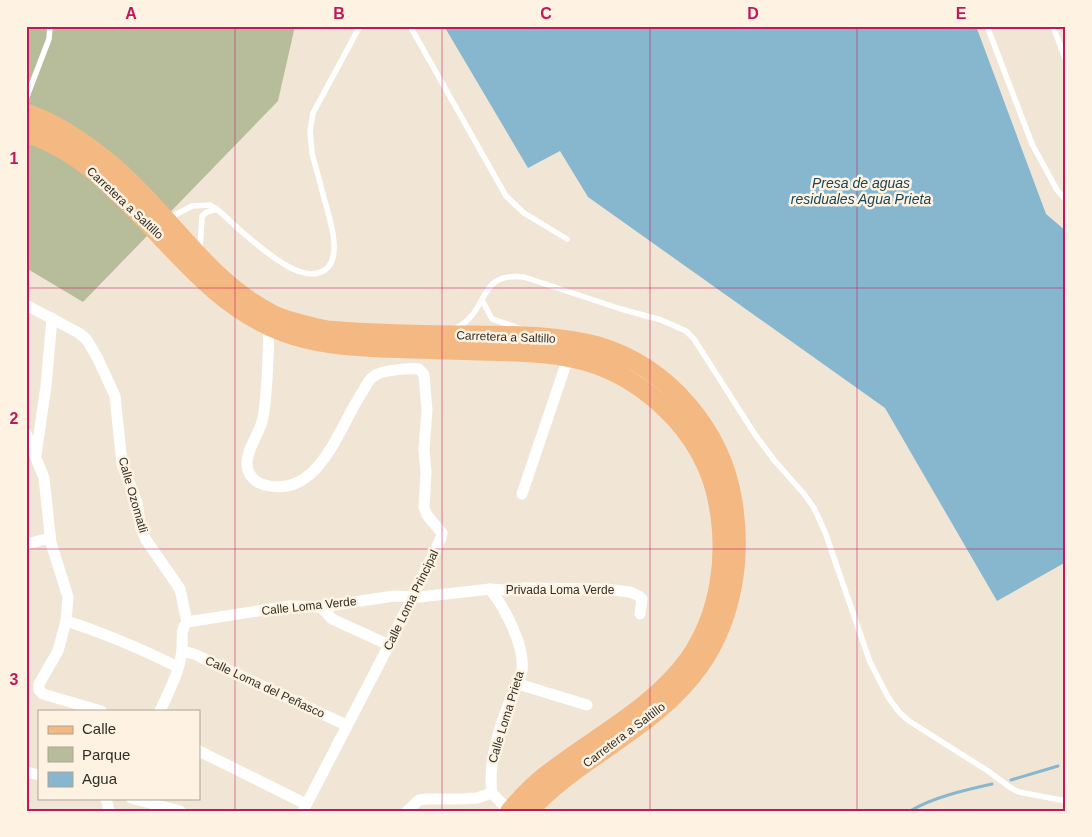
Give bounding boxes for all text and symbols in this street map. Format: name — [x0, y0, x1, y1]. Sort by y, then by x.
text: A — [125, 5, 137, 22]
text: B — [333, 5, 345, 22]
text: C — [540, 5, 552, 22]
text: D — [747, 5, 759, 22]
text: E — [956, 5, 967, 22]
text: 1 — [10, 150, 19, 167]
street label: Carretera a Saltillo — [84, 164, 166, 242]
water label: Presa de aguas residuales Agua Prieta — [791, 175, 931, 207]
street label: Carretera a Saltillo — [456, 328, 556, 346]
text: 2 — [10, 410, 19, 427]
street label: Calle Ozomatli — [116, 456, 150, 534]
street label: Calle Loma Principal — [381, 547, 441, 653]
street label: Privada Loma Verde — [506, 583, 615, 597]
street label: Calle Loma Verde — [261, 594, 357, 618]
street label: Calle Loma del Peñasco — [203, 653, 327, 721]
street label: Calle Loma Prieta — [485, 669, 527, 765]
text: 3 — [10, 671, 19, 688]
street label: Carretera a Saltillo — [580, 699, 668, 770]
legend — [38, 710, 200, 800]
text: Calle — [82, 720, 116, 737]
text: Parque — [82, 746, 130, 763]
text: Agua — [82, 770, 118, 787]

